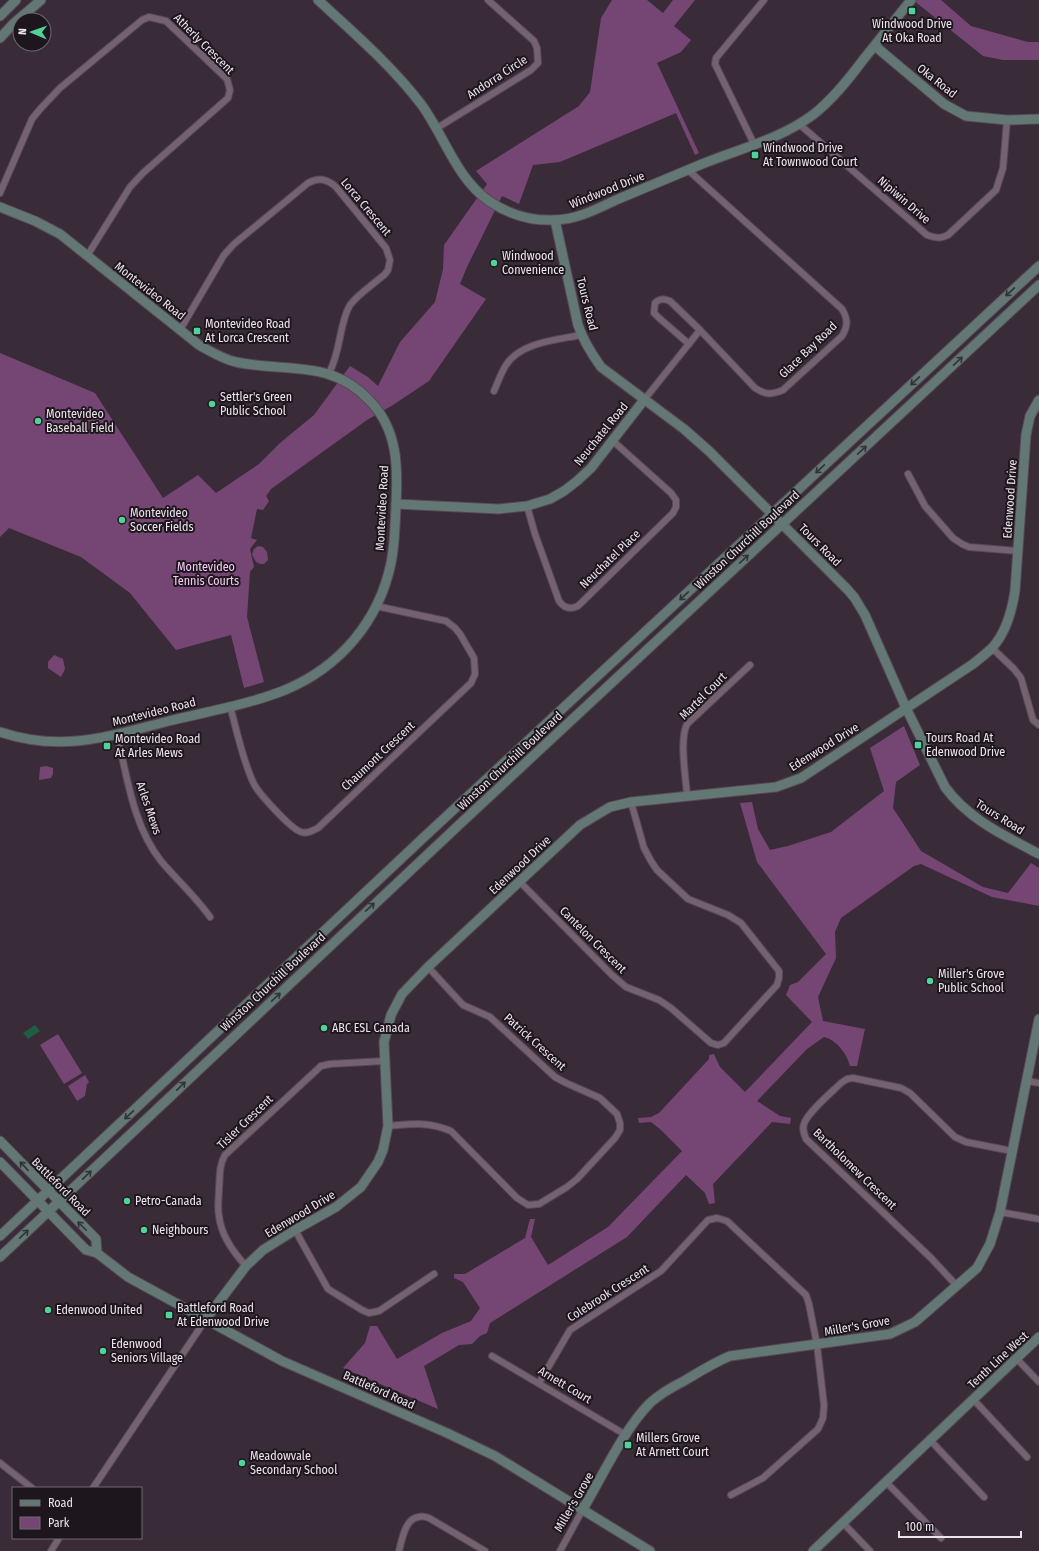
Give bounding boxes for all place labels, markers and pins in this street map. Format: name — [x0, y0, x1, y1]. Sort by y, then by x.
marker: Windwood Drive At Oka Road — [907, 6, 917, 16]
place label: Windwood Drive At Oka Road — [872, 17, 952, 45]
place label: Windwood Drive At Townwood Court — [763, 141, 858, 169]
marker: Windwood Drive At Townwood Court — [750, 150, 760, 160]
place label: Windwood Convenience — [502, 249, 564, 277]
marker: Windwood Convenience — [489, 258, 499, 268]
place label: Montevideo Road At Lorca Crescent — [205, 317, 291, 345]
marker: Montevideo Road At Lorca Crescent — [192, 326, 202, 336]
place label: Settler's Green Public School — [220, 390, 292, 418]
marker: Settler's Green Public School — [207, 399, 217, 409]
place label: Montevideo Baseball Field — [46, 407, 114, 435]
marker: Montevideo Baseball Field — [33, 416, 43, 426]
place label: Montevideo Soccer Fields — [130, 506, 194, 534]
marker: Montevideo Soccer Fields — [117, 515, 127, 525]
place label: Tours Road At Edenwood Drive — [926, 731, 1005, 759]
place label: Montevideo Road At Arles Mews — [115, 732, 201, 760]
marker: Tours Road At Edenwood Drive — [913, 740, 923, 750]
marker: Montevideo Road At Arles Mews — [102, 741, 112, 751]
place label: Miller's Grove Public School — [938, 967, 1005, 995]
marker: Miller's Grove Public School — [925, 976, 935, 986]
place label: ABC ESL Canada — [332, 1021, 410, 1035]
marker: ABC ESL Canada — [319, 1023, 329, 1033]
place label: Petro-Canada — [135, 1194, 202, 1208]
marker: Petro-Canada — [122, 1196, 132, 1206]
place label: Neighbours — [152, 1223, 208, 1237]
marker: Neighbours — [139, 1225, 149, 1235]
place label: Battleford Road At Edenwood Drive — [177, 1301, 269, 1329]
place label: Edenwood United — [56, 1303, 142, 1317]
marker: Edenwood United — [43, 1305, 53, 1315]
marker: Battleford Road At Edenwood Drive — [164, 1310, 174, 1320]
place label: Edenwood Seniors Village — [111, 1337, 183, 1365]
marker: Edenwood Seniors Village — [98, 1346, 108, 1356]
place label: Millers Grove At Arnett Court — [636, 1431, 709, 1459]
marker: Millers Grove At Arnett Court — [623, 1440, 633, 1450]
place label: Meadowvale Secondary School — [250, 1449, 337, 1477]
marker: Meadowvale Secondary School — [237, 1458, 247, 1468]

